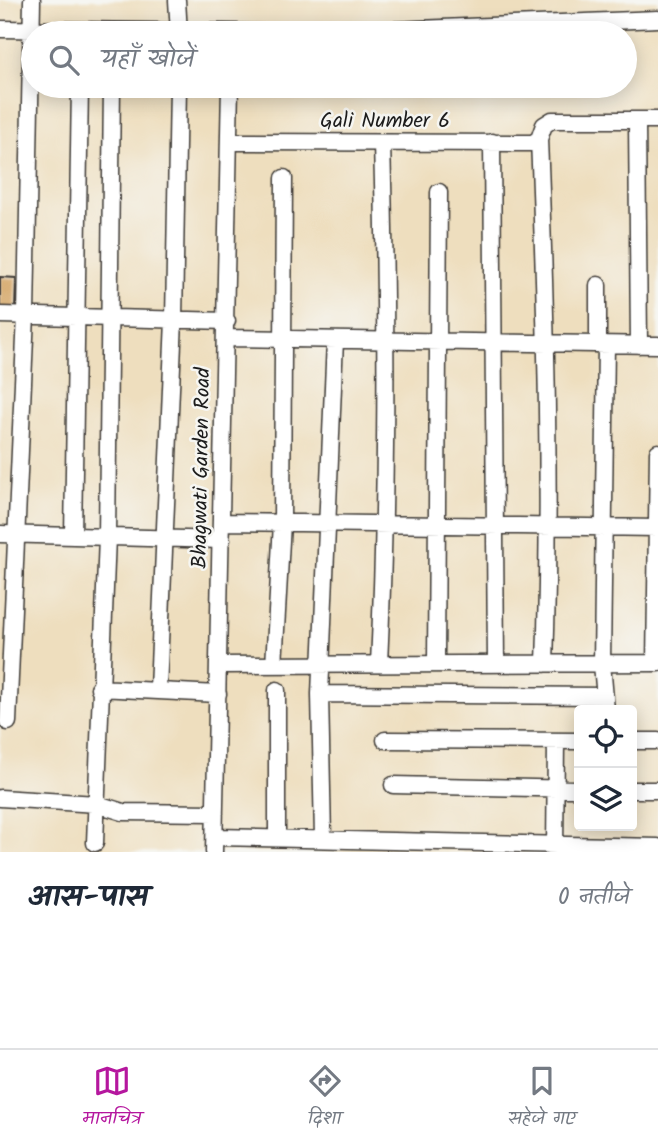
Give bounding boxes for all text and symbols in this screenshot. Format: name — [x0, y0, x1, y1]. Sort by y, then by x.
search box — [21, 21, 637, 98]
text: यहाँ खोजें — [101, 39, 195, 81]
icon: search — [45, 41, 83, 79]
street label: Gali Number 6 — [320, 105, 450, 138]
street label: Bhagwati Garden Road — [184, 367, 220, 569]
map controls — [574, 705, 637, 831]
button: locate — [574, 705, 637, 768]
button: layers — [574, 768, 637, 831]
text: आस-पास — [28, 874, 149, 922]
text: 0 नतीजे — [558, 880, 630, 916]
tab: मानचित्र — [82, 1062, 141, 1134]
tab: दिशा — [306, 1062, 344, 1134]
tab: सहेजे गए — [508, 1062, 576, 1134]

